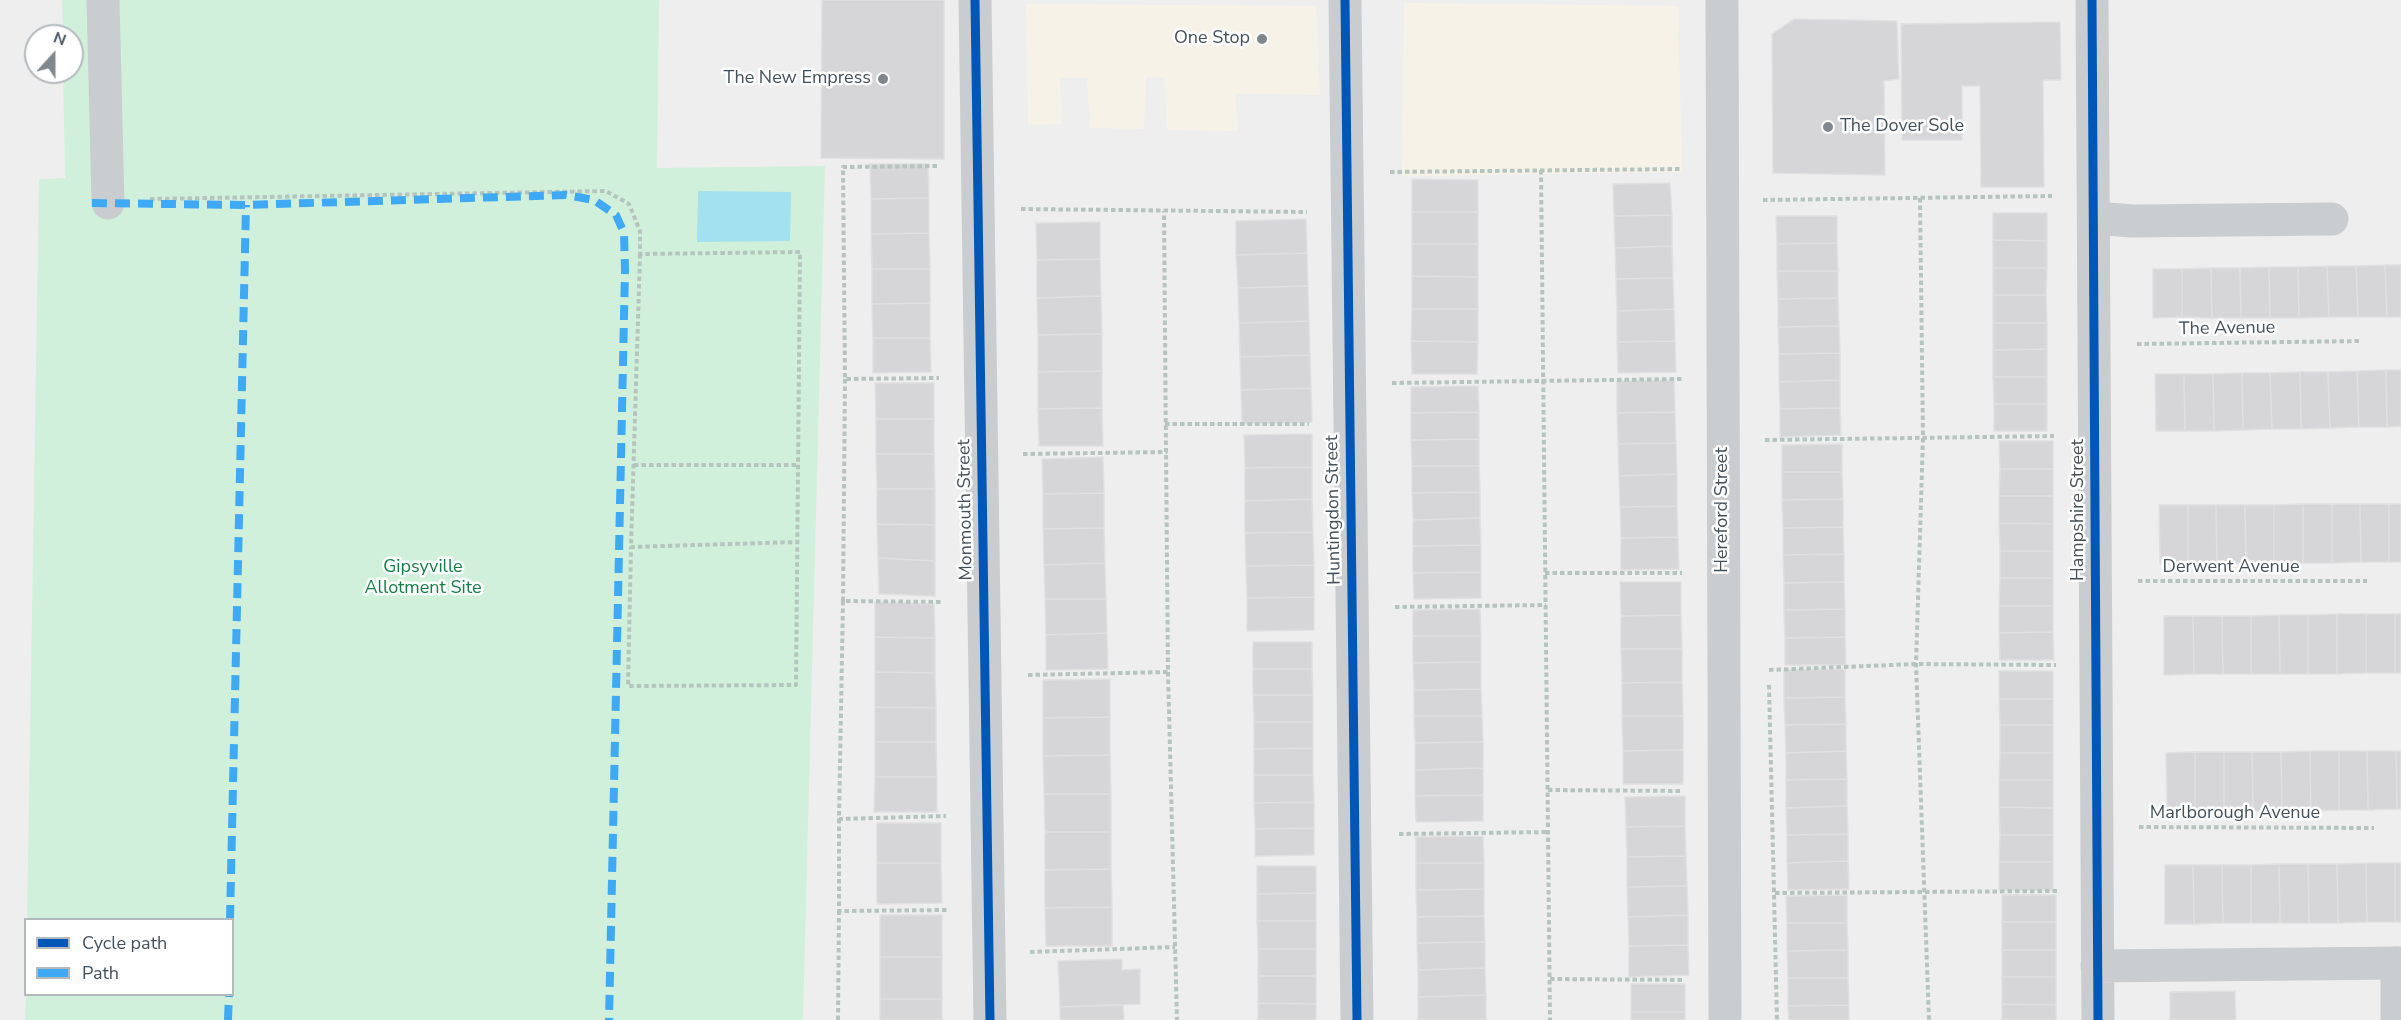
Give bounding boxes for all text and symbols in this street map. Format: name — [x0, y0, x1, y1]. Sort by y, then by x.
north arrow — [24, 24, 84, 84]
text: N — [50, 27, 69, 51]
place label: One Stop — [1174, 28, 1250, 50]
marker: One Stop — [1255, 32, 1269, 46]
place label: The New Empress — [724, 68, 871, 90]
marker: The New Empress — [876, 72, 890, 86]
place label: The Dover Sole — [1840, 116, 1964, 138]
marker: The Dover Sole — [1821, 120, 1835, 134]
street label: The Avenue — [2179, 317, 2275, 341]
street label: Huntingdon Street — [1322, 435, 1346, 585]
street label: Monmouth Street — [954, 439, 978, 581]
street label: Hampshire Street — [2068, 439, 2090, 581]
street label: Hereford Street — [1712, 447, 1734, 573]
park label: Gipsyville Allotment Site — [364, 557, 482, 600]
street label: Derwent Avenue — [2163, 557, 2299, 579]
street label: Marlborough Avenue — [2150, 803, 2320, 825]
legend — [24, 918, 234, 996]
text: Cycle path — [82, 931, 167, 955]
text: Path — [82, 961, 119, 985]

